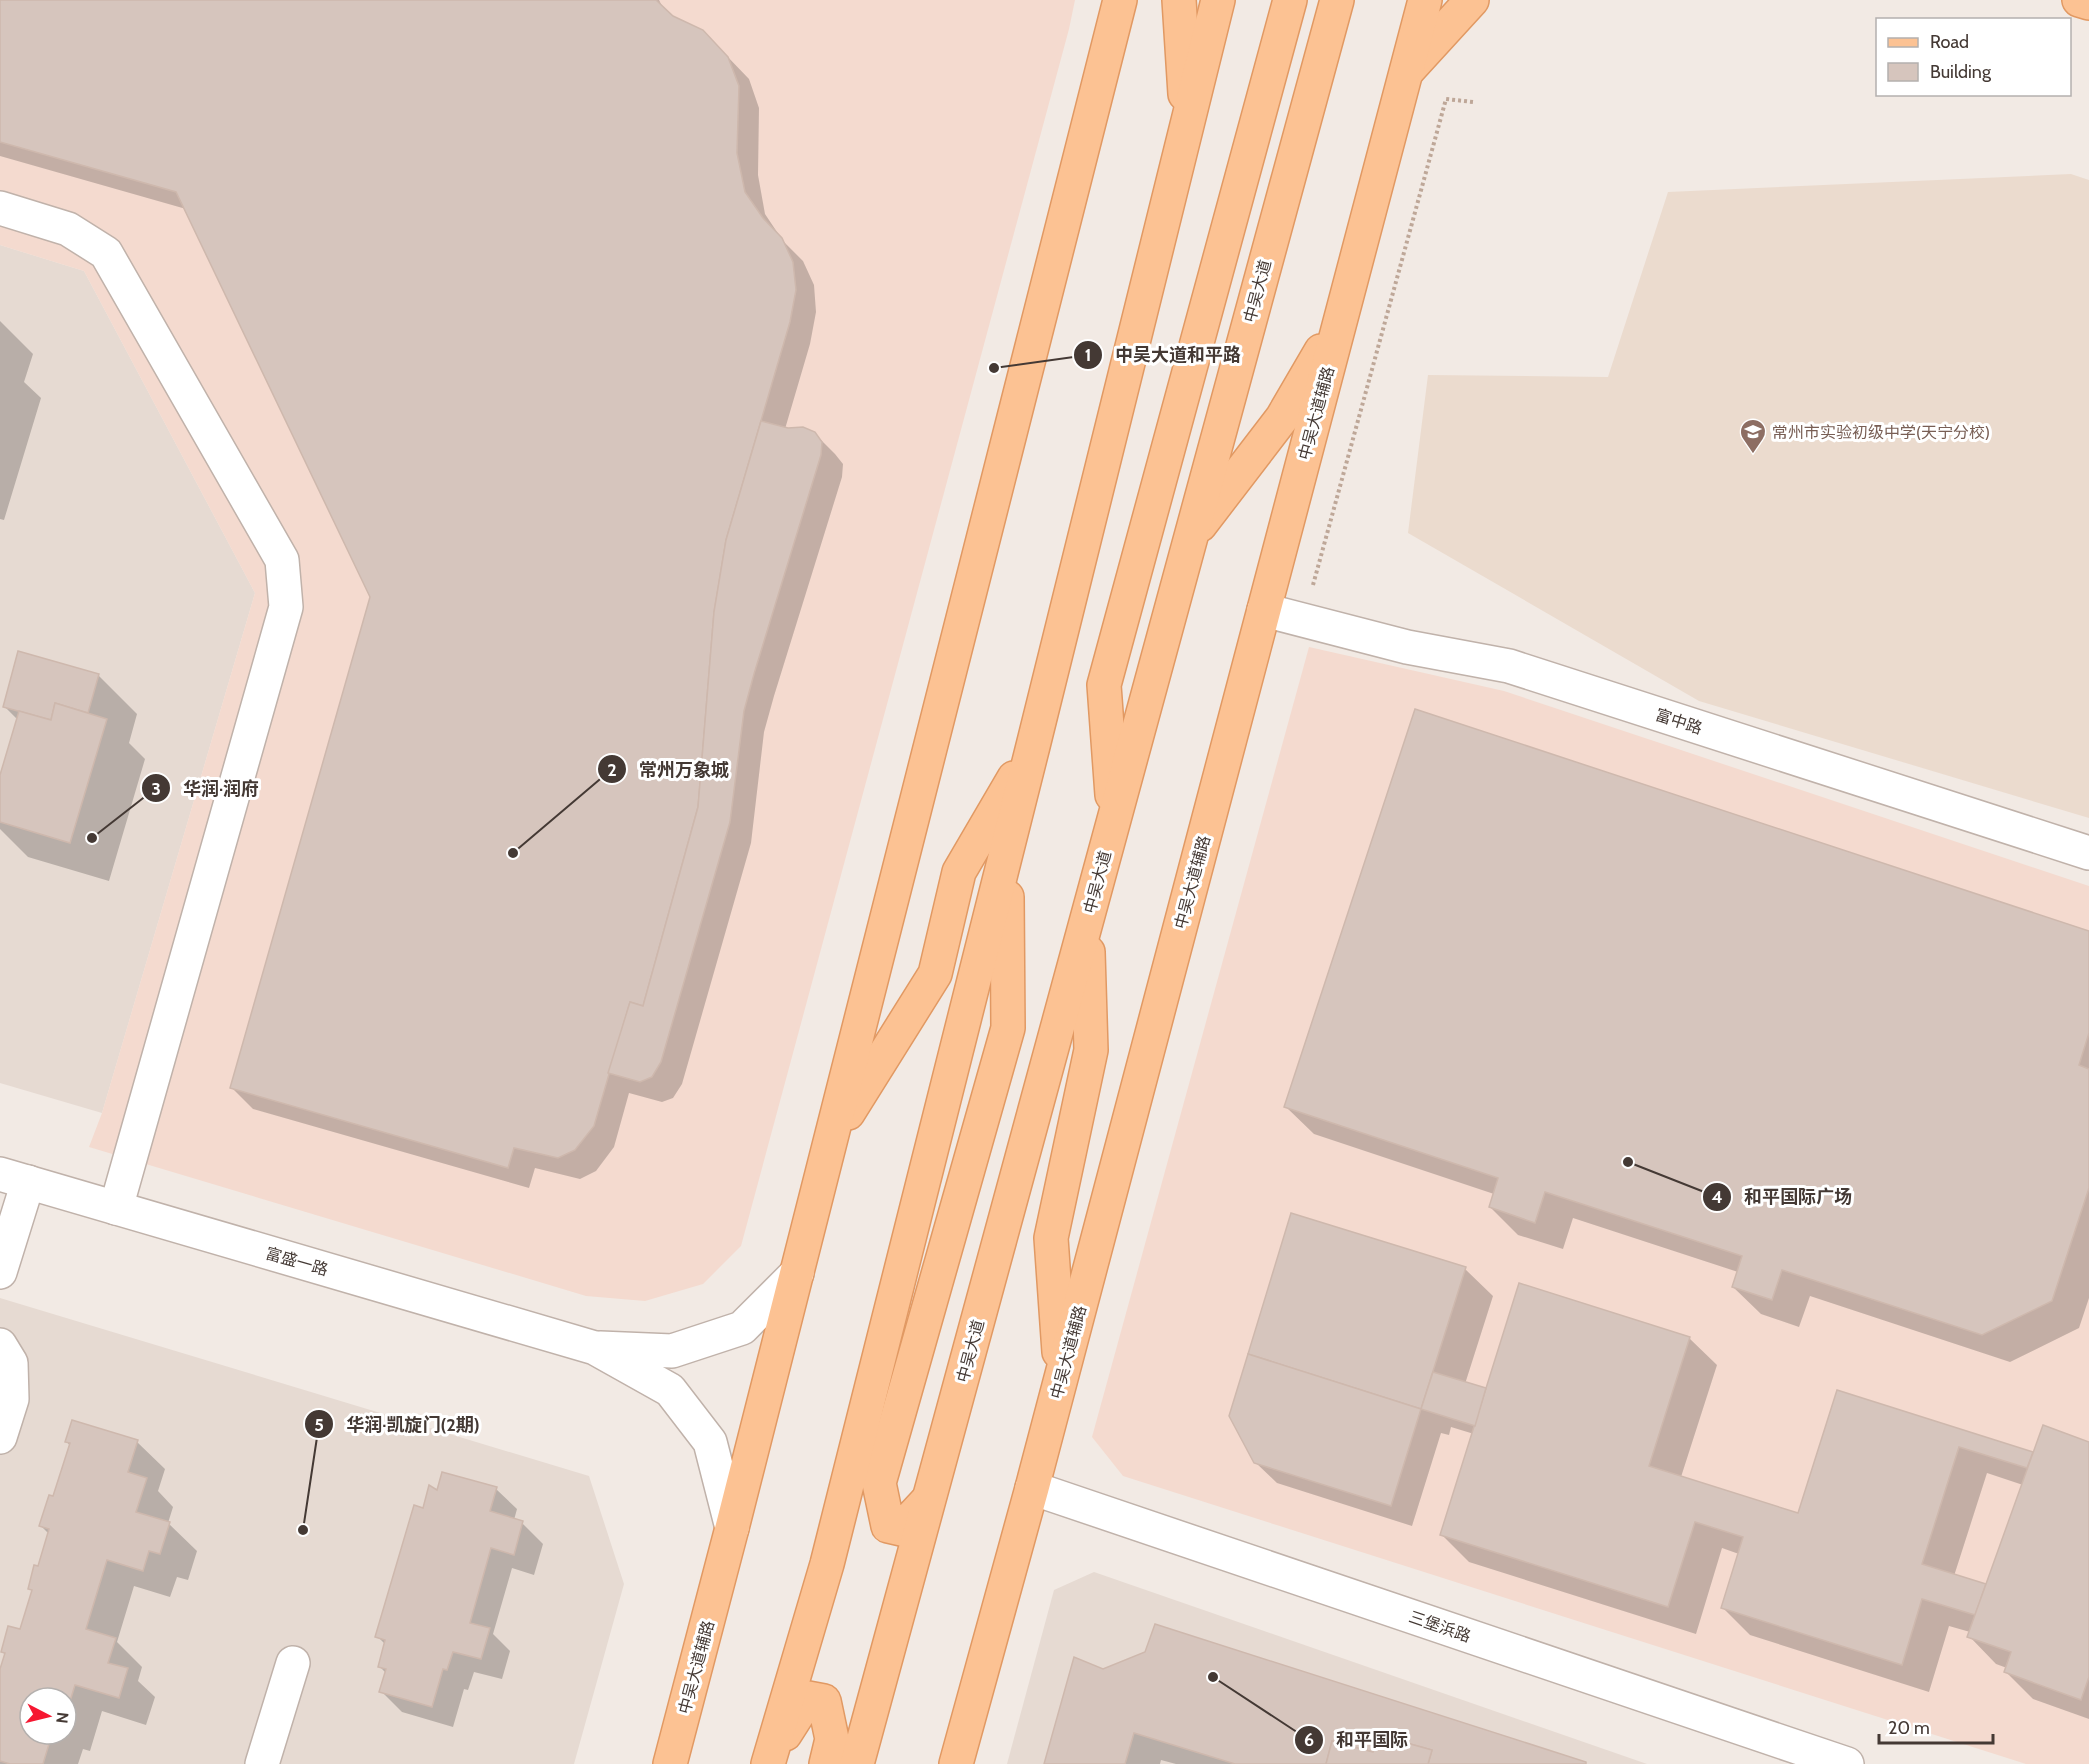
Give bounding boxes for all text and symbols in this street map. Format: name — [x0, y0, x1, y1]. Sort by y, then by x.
legend — [1876, 18, 2071, 96]
text: Road — [1930, 31, 1969, 53]
text: Building — [1930, 61, 1992, 83]
street label: 中吴大道 — [1240, 258, 1275, 325]
callout: 中吴大道和平路 — [1073, 337, 1253, 373]
text: 1 — [1085, 344, 1091, 366]
text: 中吴大道和平路 — [1115, 344, 1241, 366]
street label: 中吴大道辅路 — [1295, 364, 1338, 462]
school or university icon: 常州市实验初级中学(天宁分校) — [1738, 417, 1768, 455]
place label: 常州市实验初级中学(天宁分校) — [1772, 423, 1990, 442]
street label: 富中路 — [1653, 705, 1705, 738]
callout: 常州万象城 — [597, 751, 741, 787]
text: 2 — [607, 759, 617, 781]
text: 常州万象城 — [639, 759, 729, 781]
callout: 华润·润府 — [141, 770, 271, 806]
text: 3 — [151, 778, 161, 800]
text: 华润·润府 — [183, 778, 259, 800]
street label: 中吴大道辅路 — [1171, 833, 1214, 931]
street label: 中吴大道 — [1080, 849, 1115, 916]
callout: 和平国际广场 — [1702, 1179, 1864, 1215]
text: 4 — [1711, 1186, 1723, 1208]
text: 和平国际广场 — [1744, 1186, 1852, 1208]
street label: 富盛一路 — [263, 1244, 330, 1279]
street label: 中吴大道辅路 — [1047, 1303, 1090, 1401]
street label: 中吴大道 — [953, 1318, 988, 1385]
callout: 华润·凯旋门(2期) — [304, 1406, 492, 1442]
text: 5 — [314, 1414, 324, 1436]
text: 华润·凯旋门(2期) — [346, 1414, 480, 1436]
street label: 三堡浜路 — [1406, 1607, 1473, 1646]
street label: 中吴大道辅路 — [675, 1618, 718, 1716]
north arrow — [18, 1686, 78, 1746]
scale bar — [1879, 1707, 1993, 1745]
text: N — [52, 1711, 73, 1725]
text: 20 m — [1888, 1717, 1930, 1739]
callout: 和平国际 — [1294, 1722, 1420, 1758]
text: 6 — [1304, 1729, 1314, 1751]
text: 和平国际 — [1336, 1729, 1408, 1751]

